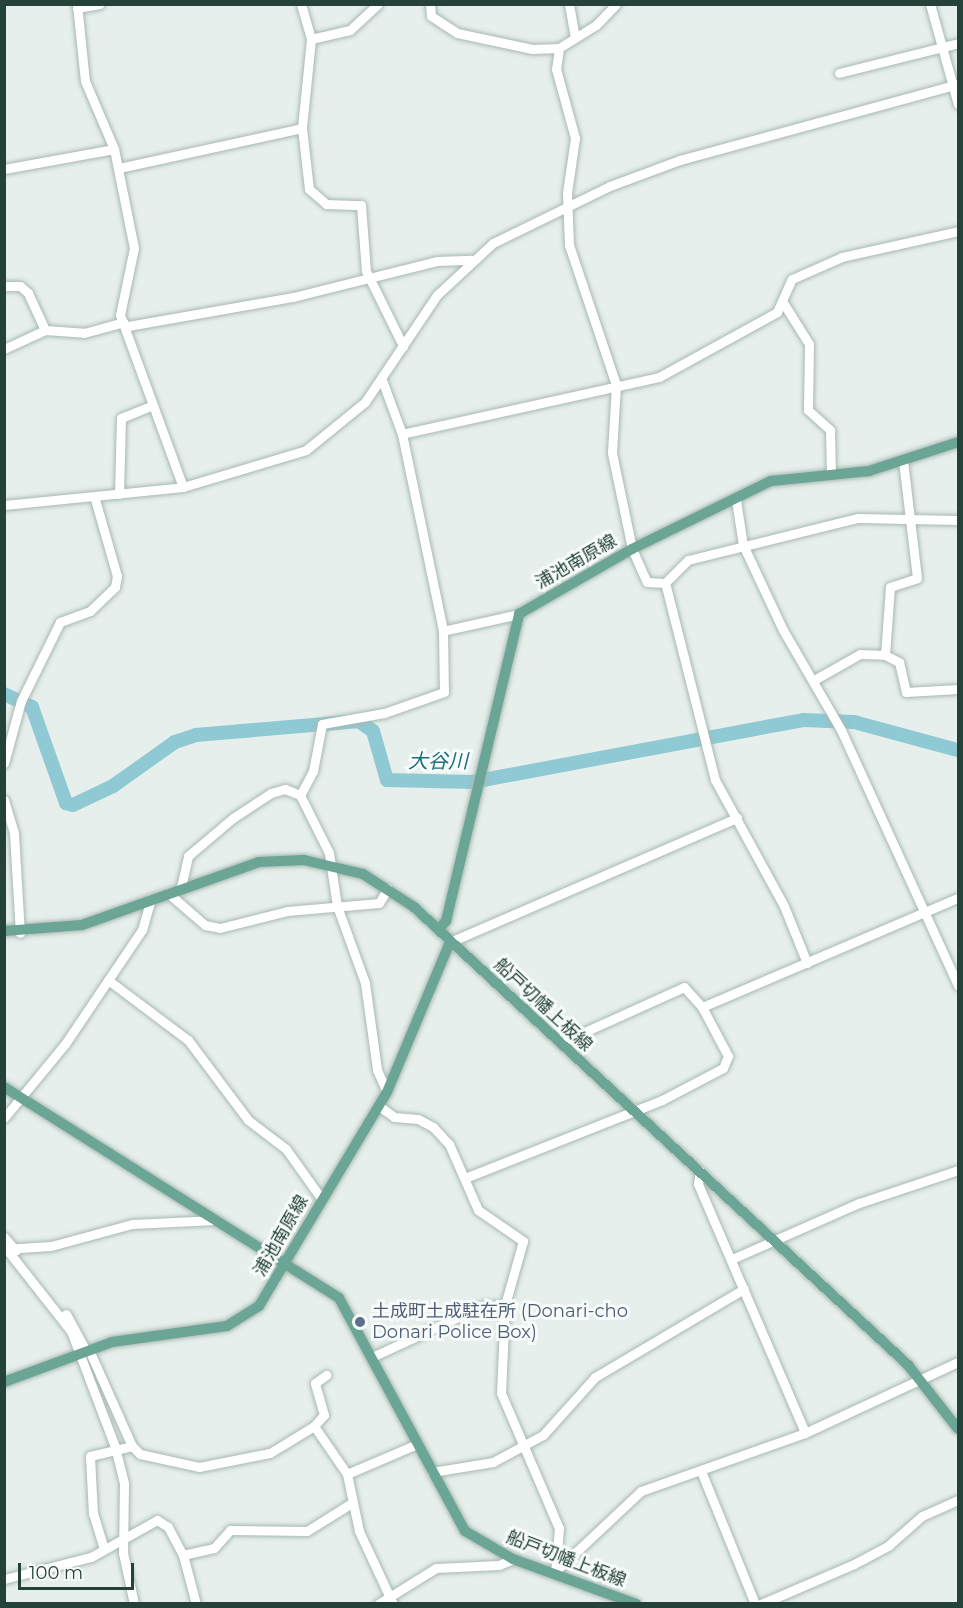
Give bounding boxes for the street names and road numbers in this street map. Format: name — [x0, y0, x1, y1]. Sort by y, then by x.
street label: 浦池南原線 — [532, 530, 620, 594]
street label: 船戸切幡上板線 — [490, 954, 596, 1056]
street label: 浦池南原線 — [249, 1192, 313, 1280]
street label: 船戸切幡上板線 — [503, 1526, 629, 1592]

